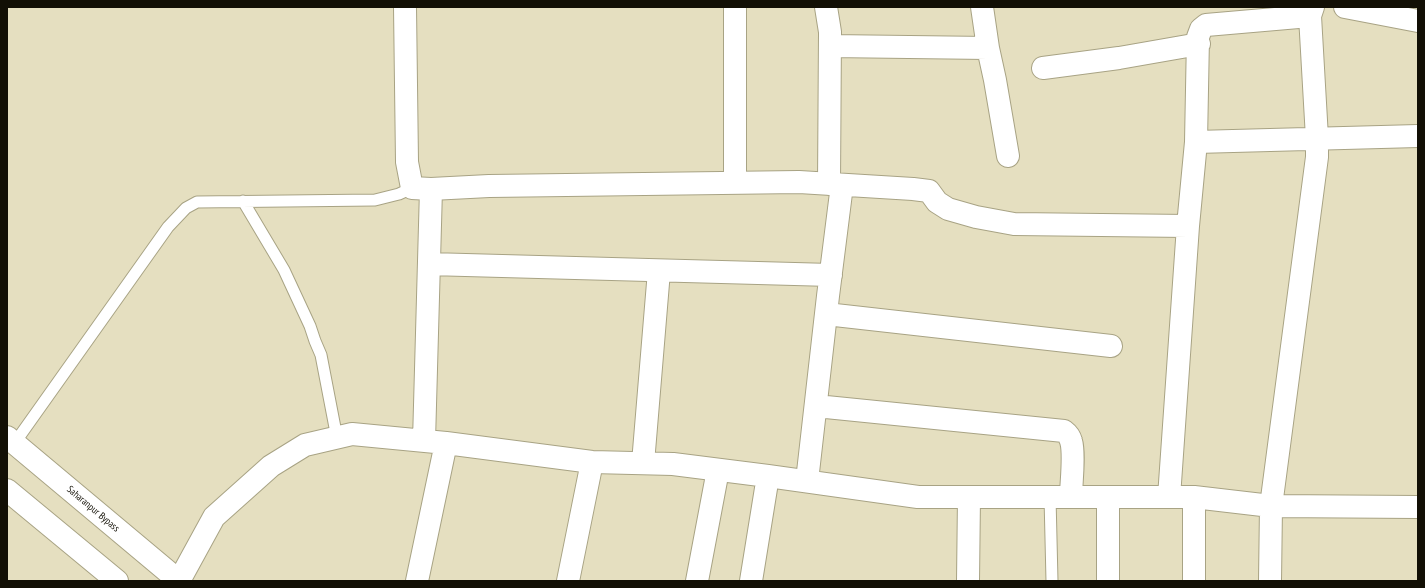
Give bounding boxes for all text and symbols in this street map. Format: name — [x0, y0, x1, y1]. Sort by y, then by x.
street label: Saharanpur Bypass — [64, 484, 122, 534]

